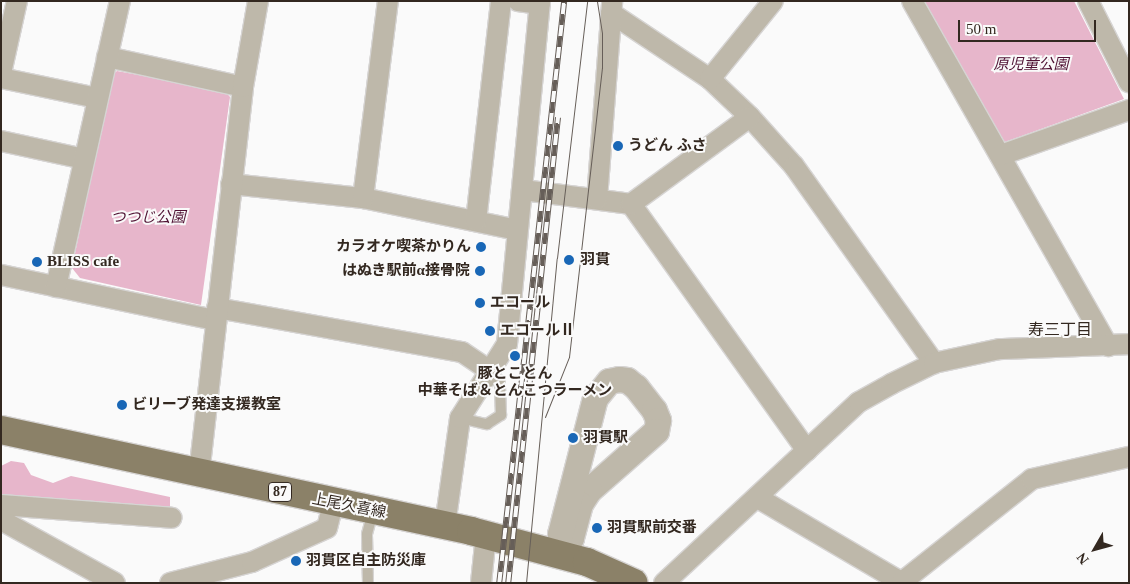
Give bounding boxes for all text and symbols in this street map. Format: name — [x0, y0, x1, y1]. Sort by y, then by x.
scale bar — [960, 10, 1098, 42]
text: 50 m — [966, 21, 996, 37]
park label: 原児童公園 — [994, 56, 1068, 74]
place label: うどん ふさ — [628, 137, 707, 155]
marker: うどん ふさ — [612, 140, 624, 152]
park label: つつじ公園 — [111, 209, 185, 227]
place label: カラオケ喫茶かりん — [336, 238, 471, 256]
marker: カラオケ喫茶かりん — [475, 241, 487, 253]
place label: 羽貫 — [580, 251, 610, 269]
place label: BLISS cafe — [47, 253, 119, 271]
marker: 羽貫 — [562, 253, 576, 267]
marker: BLISS cafe — [31, 256, 43, 268]
place label: はぬき駅前α接骨院 — [342, 262, 470, 280]
marker: はぬき駅前α接骨院 — [474, 265, 486, 277]
place label: エコール — [490, 294, 550, 312]
marker: エコール — [474, 297, 486, 309]
district label: 寿三丁目 — [1028, 320, 1092, 340]
place label: エコールⅡ — [500, 322, 575, 340]
marker: エコールⅡ — [484, 325, 496, 337]
marker: 豚とことん 中華そば＆とんこつラーメン — [509, 350, 521, 362]
place label: 豚とことん 中華そば＆とんこつラーメン — [418, 364, 612, 399]
place label: ビリーブ発達支援教室 — [132, 396, 282, 414]
marker: ビリーブ発達支援教室 — [116, 399, 128, 411]
place label: 羽貫駅 — [583, 429, 628, 447]
marker: 羽貫駅 — [567, 432, 579, 444]
road number: 87 — [268, 481, 292, 504]
street label: 上尾久喜線 — [310, 490, 388, 522]
place label: 羽貫駅前交番 — [607, 519, 697, 537]
marker: 羽貫駅前交番 — [591, 522, 603, 534]
north arrow — [1070, 524, 1120, 574]
text: N — [1074, 550, 1092, 567]
place label: 羽貫区自主防災庫 — [306, 552, 426, 570]
marker: 羽貫区自主防災庫 — [290, 555, 302, 567]

